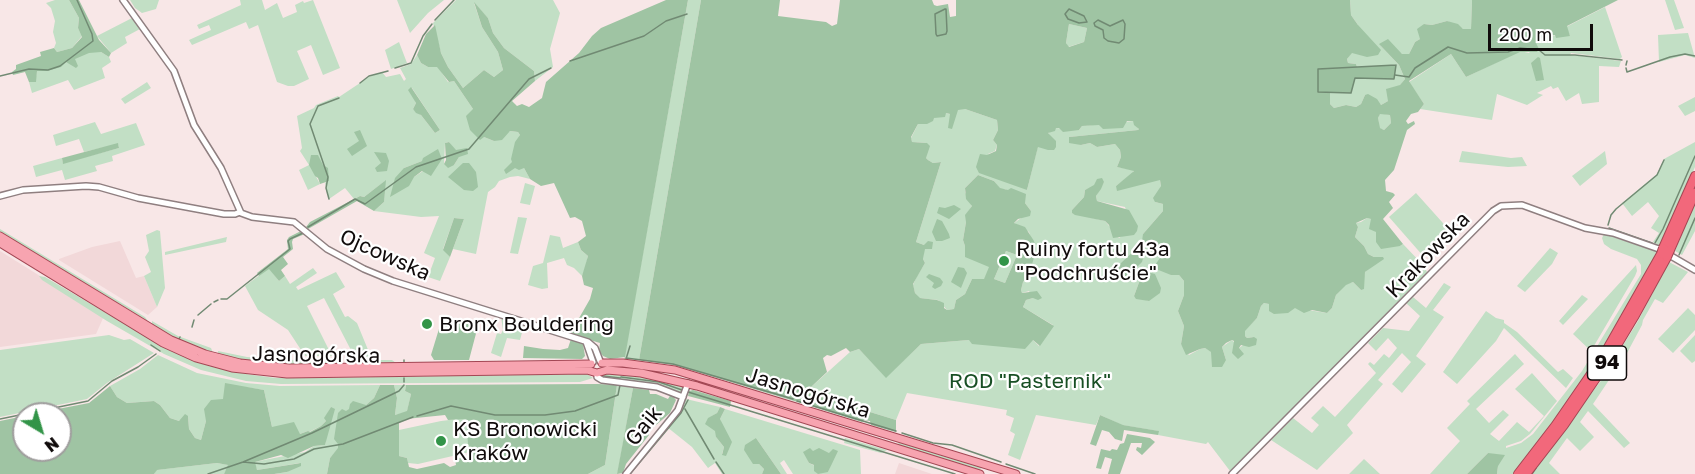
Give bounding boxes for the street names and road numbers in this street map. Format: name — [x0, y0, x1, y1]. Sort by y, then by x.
street label: Krakowska — [1381, 207, 1475, 303]
street label: Ojcowska — [336, 224, 434, 286]
street label: Jasnogórska — [252, 341, 380, 369]
road number: 94 — [1588, 346, 1626, 380]
street label: Jasnogórska — [743, 362, 873, 424]
street label: Gaik — [620, 401, 668, 451]

